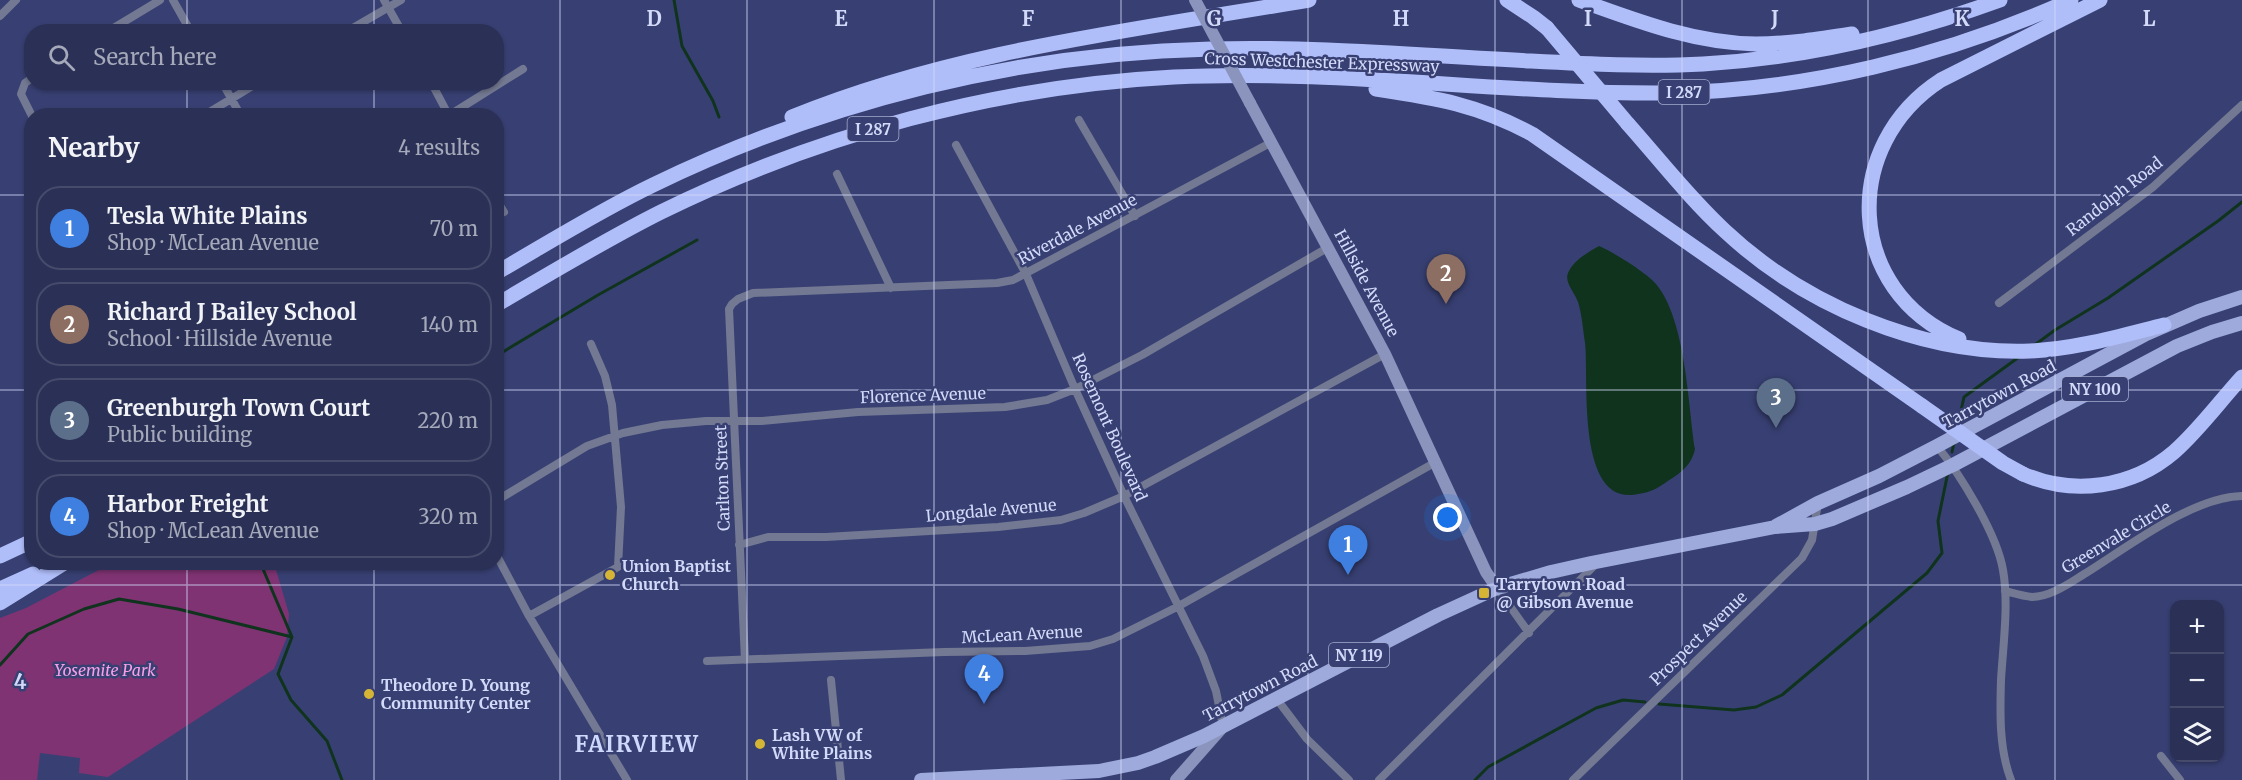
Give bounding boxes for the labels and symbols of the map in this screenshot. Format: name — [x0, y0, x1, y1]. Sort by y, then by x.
text: D — [646, 6, 662, 31]
text: E — [834, 6, 848, 31]
text: F — [1022, 6, 1035, 31]
text: G — [1207, 6, 1222, 31]
text: H — [1393, 6, 1409, 31]
text: I — [1584, 6, 1592, 31]
text: J — [1770, 6, 1779, 31]
text: K — [1955, 6, 1970, 31]
text: L — [2143, 6, 2156, 31]
street label: Cross Westchester Expressway — [1204, 48, 1440, 76]
road number: I 287 — [1658, 80, 1710, 104]
road number: I 287 — [848, 117, 898, 141]
street label: Randolph Road — [2062, 152, 2166, 240]
street label: Riverdale Avenue — [1014, 189, 1140, 269]
street label: Hillside Avenue — [1330, 226, 1404, 340]
pin: 2 — [1426, 254, 1466, 304]
street label: Rosemont Boulevard — [1068, 350, 1152, 504]
street label: Tarrytown Road — [1939, 355, 2060, 432]
road number: NY 100 — [2062, 377, 2128, 401]
pin: 3 — [1756, 378, 1796, 428]
street label: Florence Avenue — [860, 383, 986, 407]
street label: Carlton Street — [710, 424, 734, 531]
street label: Longdale Avenue — [925, 494, 1057, 526]
street label: Greenvale Circle — [2058, 497, 2174, 577]
your location — [1433, 503, 1462, 532]
pin: 1 — [1328, 526, 1368, 575]
place label: Union Baptist Church — [622, 556, 732, 594]
marker: Union Baptist Church — [603, 568, 617, 582]
place label: Tarrytown Road @ Gibson Avenue — [1496, 574, 1634, 612]
marker: Tarrytown Road @ Gibson Avenue — [1477, 586, 1491, 600]
street label: Prospect Avenue — [1645, 587, 1751, 689]
street label: McLean Avenue — [961, 621, 1083, 647]
road number: NY 119 — [1329, 643, 1389, 667]
street label: Tarrytown Road — [1199, 650, 1321, 725]
pin: 4 — [964, 654, 1004, 704]
park label: Yosemite Park — [54, 660, 156, 680]
text: 4 — [14, 669, 27, 694]
place label: Theodore D. Young Community Center — [381, 675, 531, 713]
marker: Theodore D. Young Community Center — [362, 687, 376, 701]
place label: Lash VW of White Plains — [771, 725, 872, 763]
district label: FAIRVIEW — [575, 730, 699, 758]
marker: Lash VW of White Plains — [753, 737, 767, 751]

